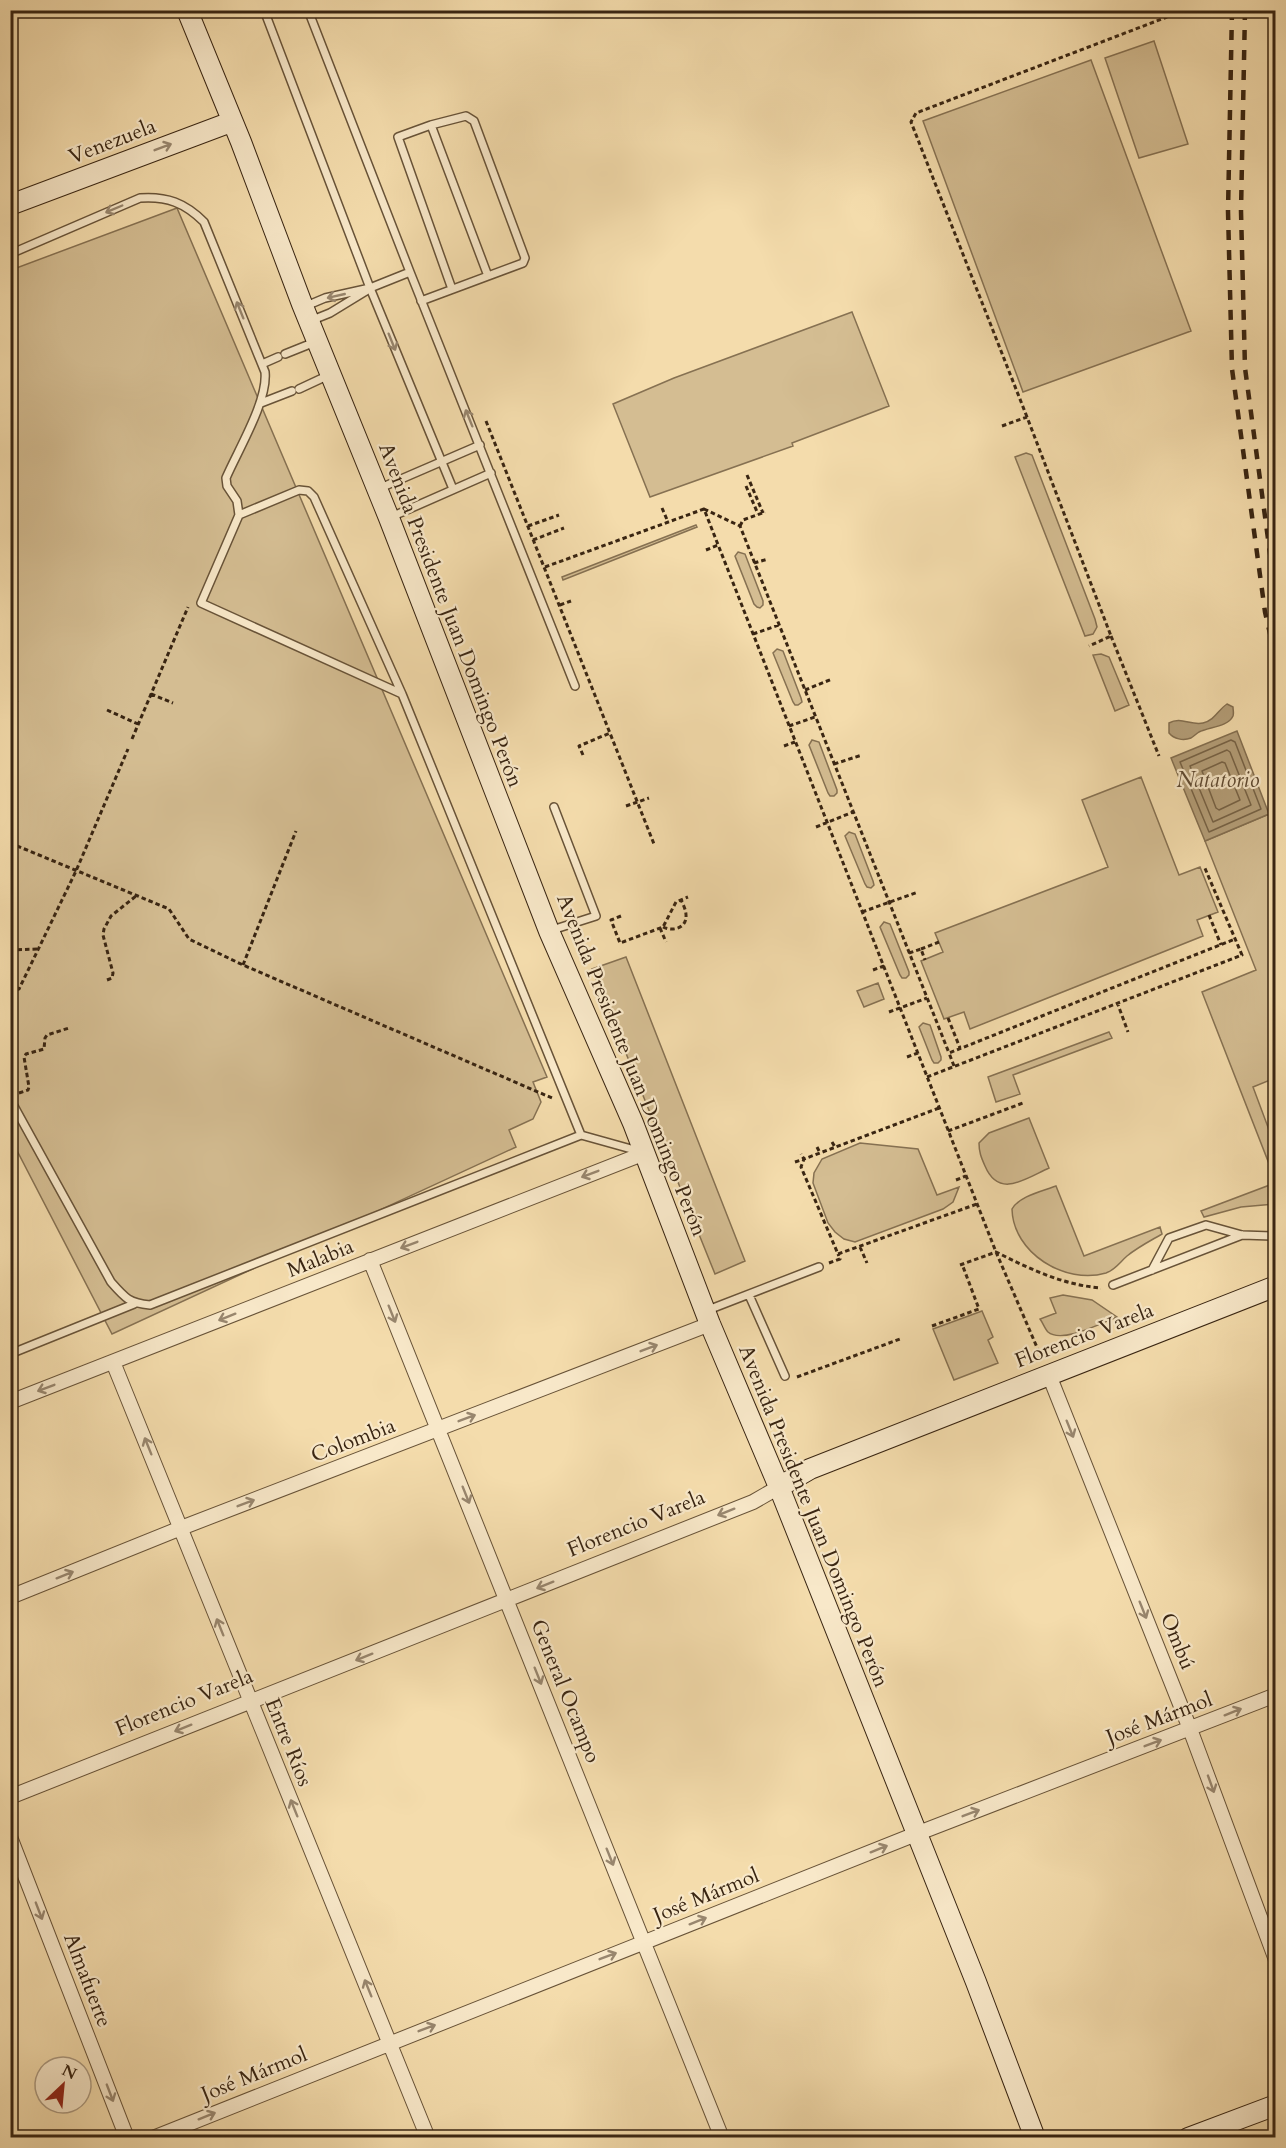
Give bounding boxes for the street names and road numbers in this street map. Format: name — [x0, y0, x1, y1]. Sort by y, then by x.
street label: Venezuela — [64, 112, 160, 171]
street label: Avenida Presidente Juan Domingo Perón — [371, 439, 530, 792]
street label: Avenida Presidente Juan Domingo Perón — [549, 890, 714, 1241]
street label: Malabia — [283, 1232, 358, 1285]
street label: Florencio Varela — [1011, 1296, 1158, 1375]
street label: Avenida Presidente Juan Domingo Perón — [731, 1341, 896, 1692]
street label: Colombia — [307, 1411, 400, 1470]
street label: Florencio Varela — [563, 1483, 709, 1564]
street label: Ombú — [1153, 1609, 1202, 1674]
street label: General Ocampo — [524, 1615, 608, 1767]
street label: Florencio Varela — [111, 1662, 257, 1743]
street label: José Mármol — [1099, 1685, 1216, 1753]
street label: Entre Ríos — [258, 1694, 319, 1791]
street label: José Mármol — [646, 1861, 763, 1931]
street label: Almafuerte — [56, 1929, 119, 2031]
street label: José Mármol — [194, 2040, 311, 2110]

